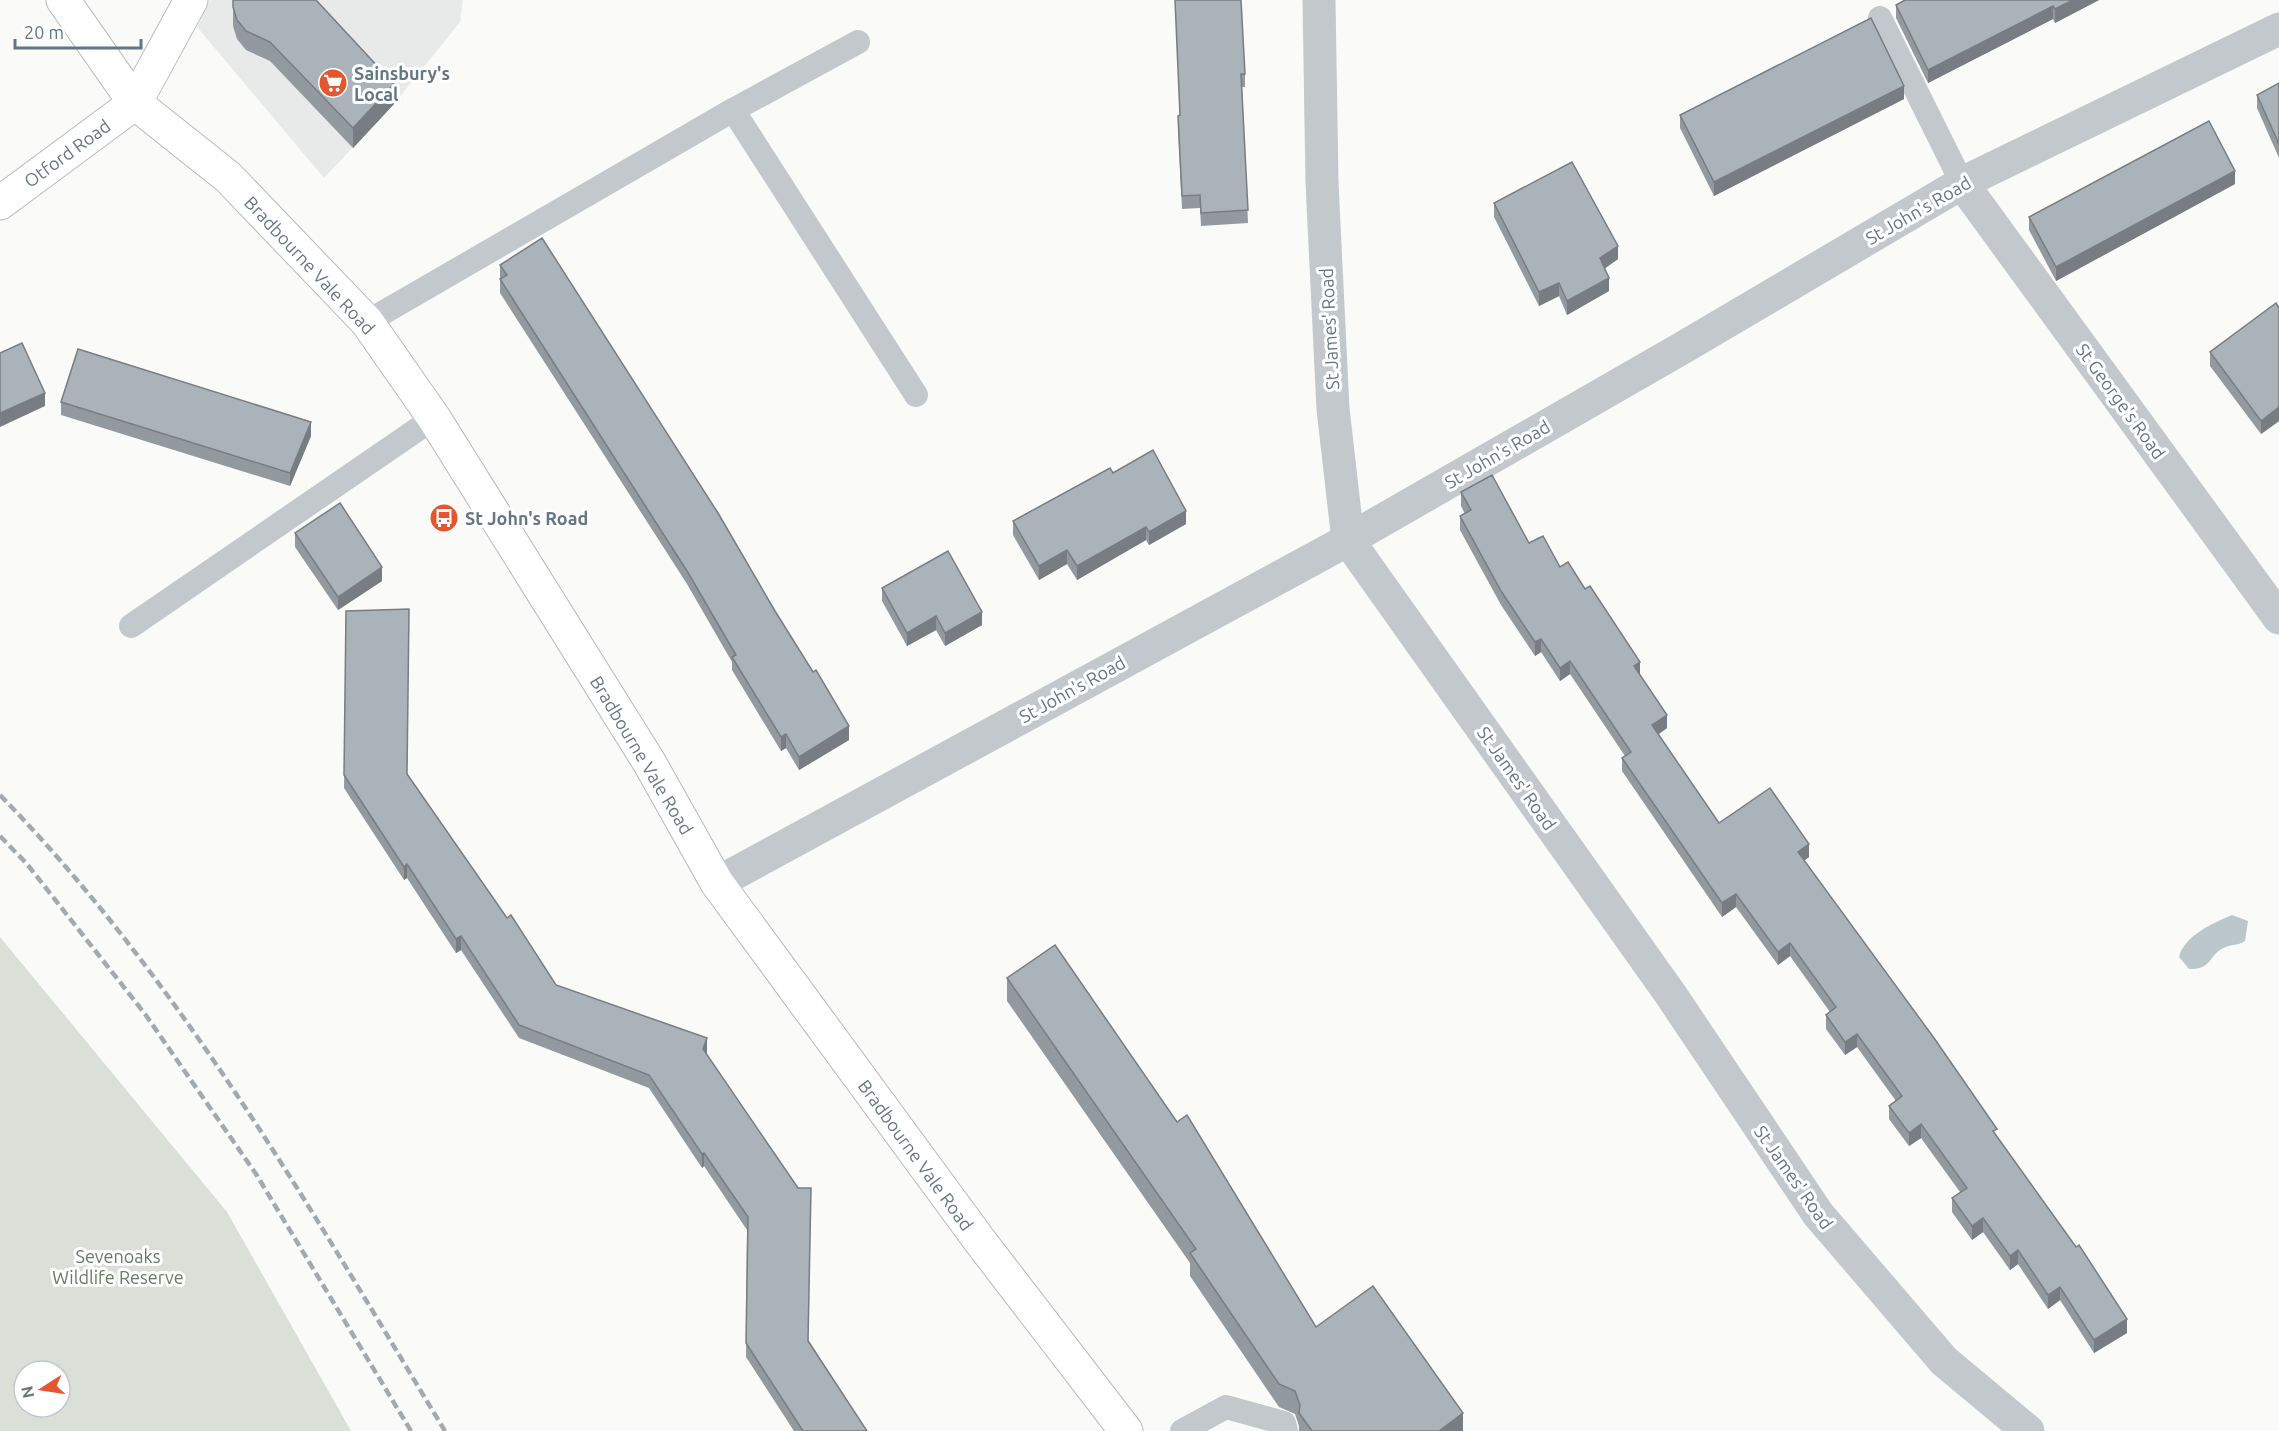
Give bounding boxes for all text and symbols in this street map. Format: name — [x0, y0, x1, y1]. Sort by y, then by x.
scale bar — [15, 12, 141, 50]
text: 20 m — [24, 22, 64, 42]
place label: Sainsbury's Local — [354, 63, 450, 104]
supermarket icon: Sainsbury's Local — [317, 67, 349, 99]
street label: Otford Road — [20, 115, 114, 191]
street label: St John's Road — [1862, 172, 1974, 248]
street label: Bradbourne Vale Road — [241, 192, 379, 338]
street label: St James' Road — [1316, 268, 1342, 390]
street label: St George's Road — [2072, 339, 2170, 463]
street label: St John's Road — [1441, 416, 1553, 492]
bus stop icon: St John's Road — [428, 502, 460, 534]
place label: St John's Road — [465, 508, 588, 528]
street label: St John's Road — [1016, 652, 1128, 726]
street label: Bradbourne Vale Road — [587, 672, 697, 838]
street label: St James' Road — [1474, 722, 1560, 834]
street label: Bradbourne Vale Road — [855, 1076, 977, 1234]
street label: St James' Road — [1751, 1121, 1837, 1233]
park label: Sevenoaks Wildlife Reserve — [52, 1246, 184, 1287]
north arrow — [12, 1359, 72, 1419]
text: N — [17, 1384, 37, 1400]

